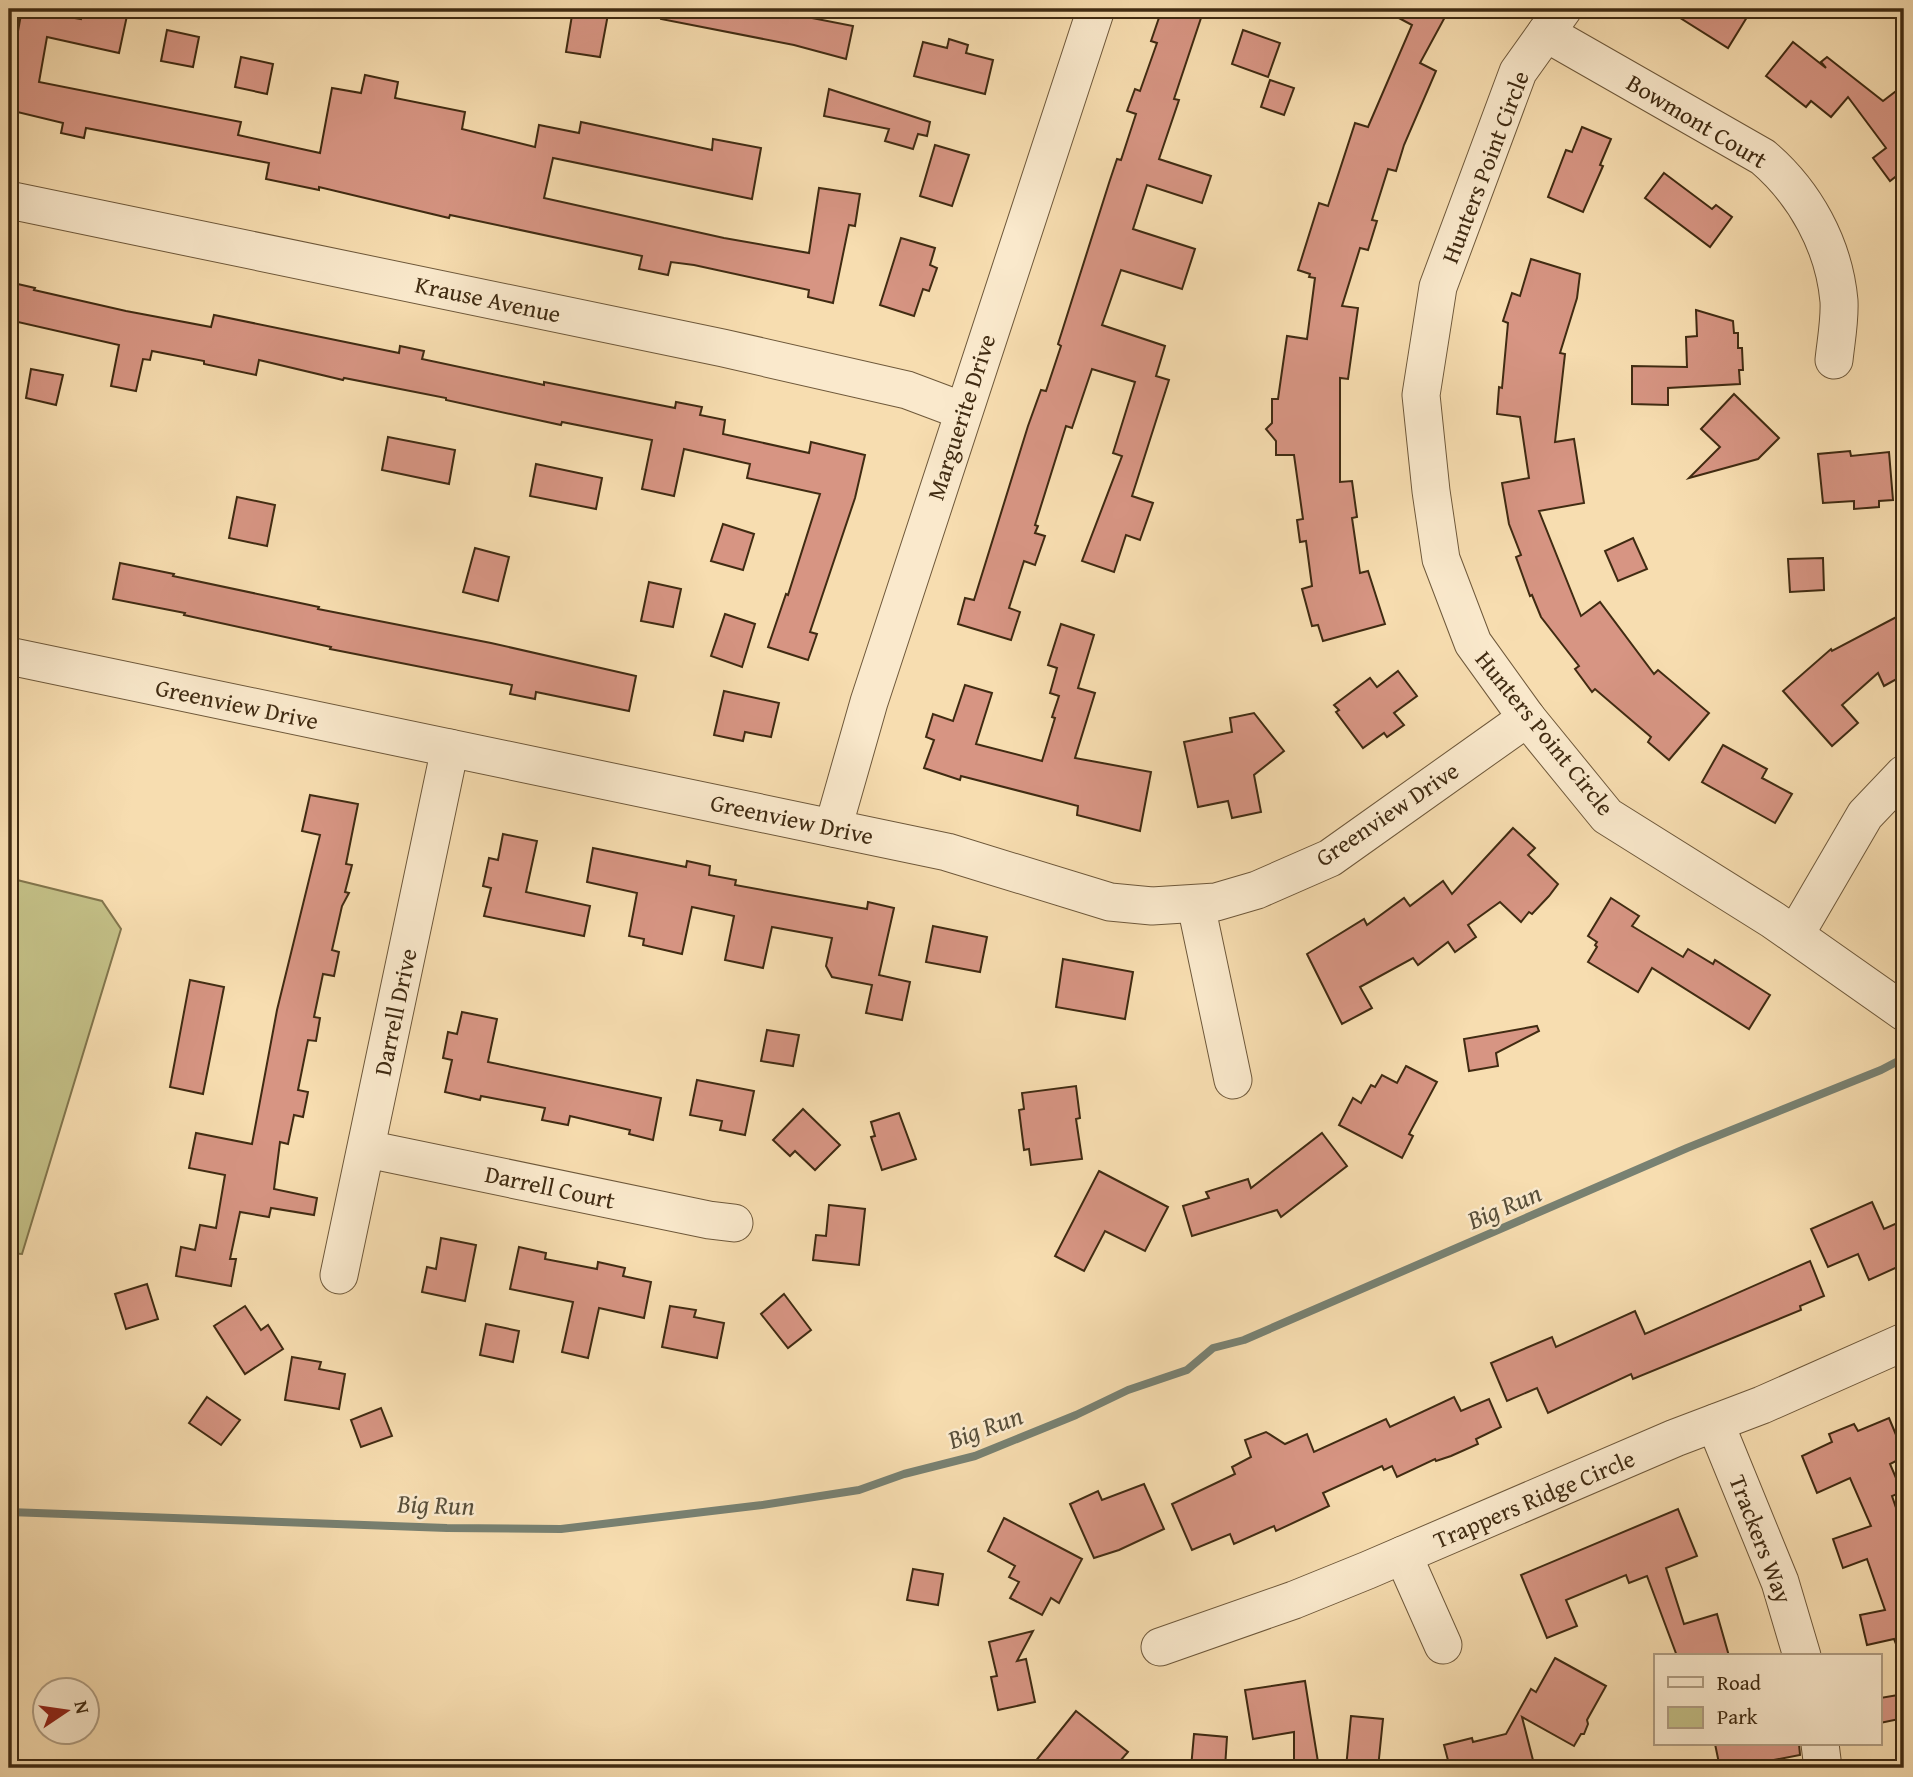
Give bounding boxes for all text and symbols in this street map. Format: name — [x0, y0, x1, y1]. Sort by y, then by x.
street label: Bowmont Court — [1620, 65, 1774, 177]
street label: Hunters Point Circle — [1432, 66, 1538, 268]
street label: Krause Avenue — [412, 266, 564, 332]
street label: Marguerite Drive — [918, 330, 1004, 504]
street label: Hunters Point Circle — [1467, 643, 1623, 823]
street label: Greenview Drive — [152, 670, 322, 738]
street label: Greenview Drive — [1308, 753, 1466, 875]
street label: Greenview Drive — [707, 785, 877, 853]
street label: Darrell Drive — [364, 945, 426, 1079]
street label: Darrell Court — [482, 1156, 619, 1218]
water label: Big Run — [1460, 1173, 1547, 1239]
water label: Big Run — [941, 1395, 1028, 1459]
street label: Trappers Ridge Circle — [1428, 1441, 1640, 1557]
street label: Trackers Way — [1720, 1470, 1802, 1608]
water label: Big Run — [396, 1483, 475, 1525]
legend — [1654, 1654, 1882, 1746]
text: Road — [1717, 1667, 1762, 1698]
north arrow — [32, 1676, 102, 1746]
text: N — [67, 1698, 98, 1717]
text: Park — [1717, 1701, 1758, 1732]

